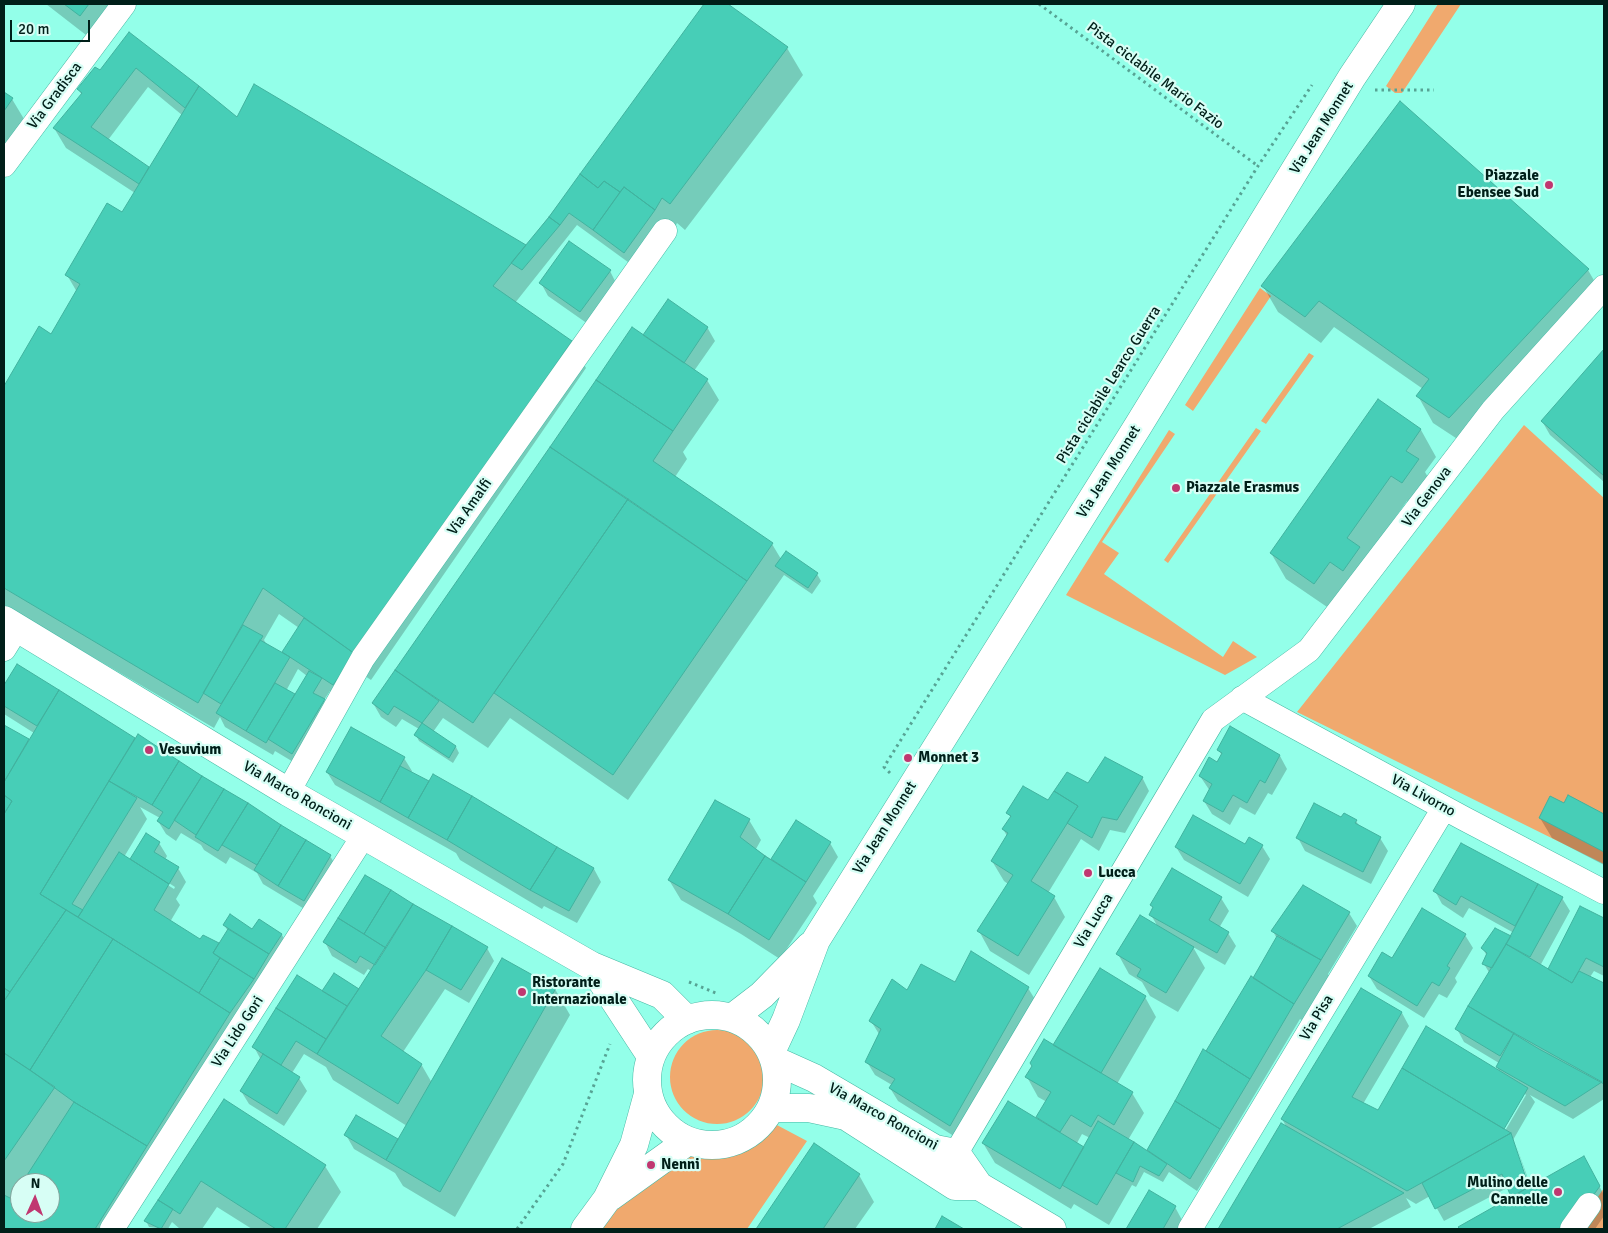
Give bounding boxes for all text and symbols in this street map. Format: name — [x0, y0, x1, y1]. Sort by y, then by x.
scale bar — [12, 10, 92, 42]
street label: Pista ciclabile Mario Fazio — [1083, 19, 1227, 133]
text: 20 m — [18, 20, 49, 38]
street label: Via Gradisca — [24, 59, 86, 133]
street label: Via Jean Monnet — [1286, 78, 1358, 178]
place label: Piazzale Ebensee Sud — [1457, 167, 1539, 202]
marker: Piazzale Ebensee Sud — [1543, 179, 1555, 191]
street label: Pista ciclabile Learco Guerra — [1053, 303, 1165, 467]
street label: Via Jean Monnet — [1073, 422, 1145, 522]
street label: Via Genova — [1398, 463, 1456, 531]
street label: Via Amalfi — [444, 475, 496, 539]
place label: Piazzale Erasmus — [1186, 479, 1299, 497]
marker: Piazzale Erasmus — [1170, 482, 1182, 494]
place label: Vesuvium — [159, 741, 221, 759]
marker: Vesuvium — [143, 744, 155, 756]
place label: Monnet 3 — [918, 749, 979, 767]
marker: Monnet 3 — [902, 752, 914, 764]
street label: Via Marco Roncioni — [239, 758, 355, 834]
street label: Via Livorno — [1388, 771, 1458, 821]
street label: Via Jean Monnet — [849, 778, 921, 878]
place label: Lucca — [1098, 864, 1136, 882]
marker: Lucca — [1082, 867, 1094, 879]
street label: Via Lucca — [1071, 890, 1117, 952]
place label: Ristorante Internazionale — [532, 974, 627, 1009]
marker: Ristorante Internazionale — [516, 986, 528, 998]
street label: Via Pisa — [1296, 992, 1338, 1044]
street label: Via Lido Gori — [208, 993, 268, 1071]
street label: Via Marco Roncioni — [825, 1079, 941, 1155]
place label: Nenni — [661, 1156, 700, 1174]
marker: Nenni — [645, 1159, 657, 1171]
north arrow — [10, 1173, 60, 1223]
place label: Mulino delle Cannelle — [1467, 1174, 1548, 1209]
text: N — [30, 1175, 41, 1192]
marker: Mulino delle Cannelle — [1552, 1186, 1564, 1198]

